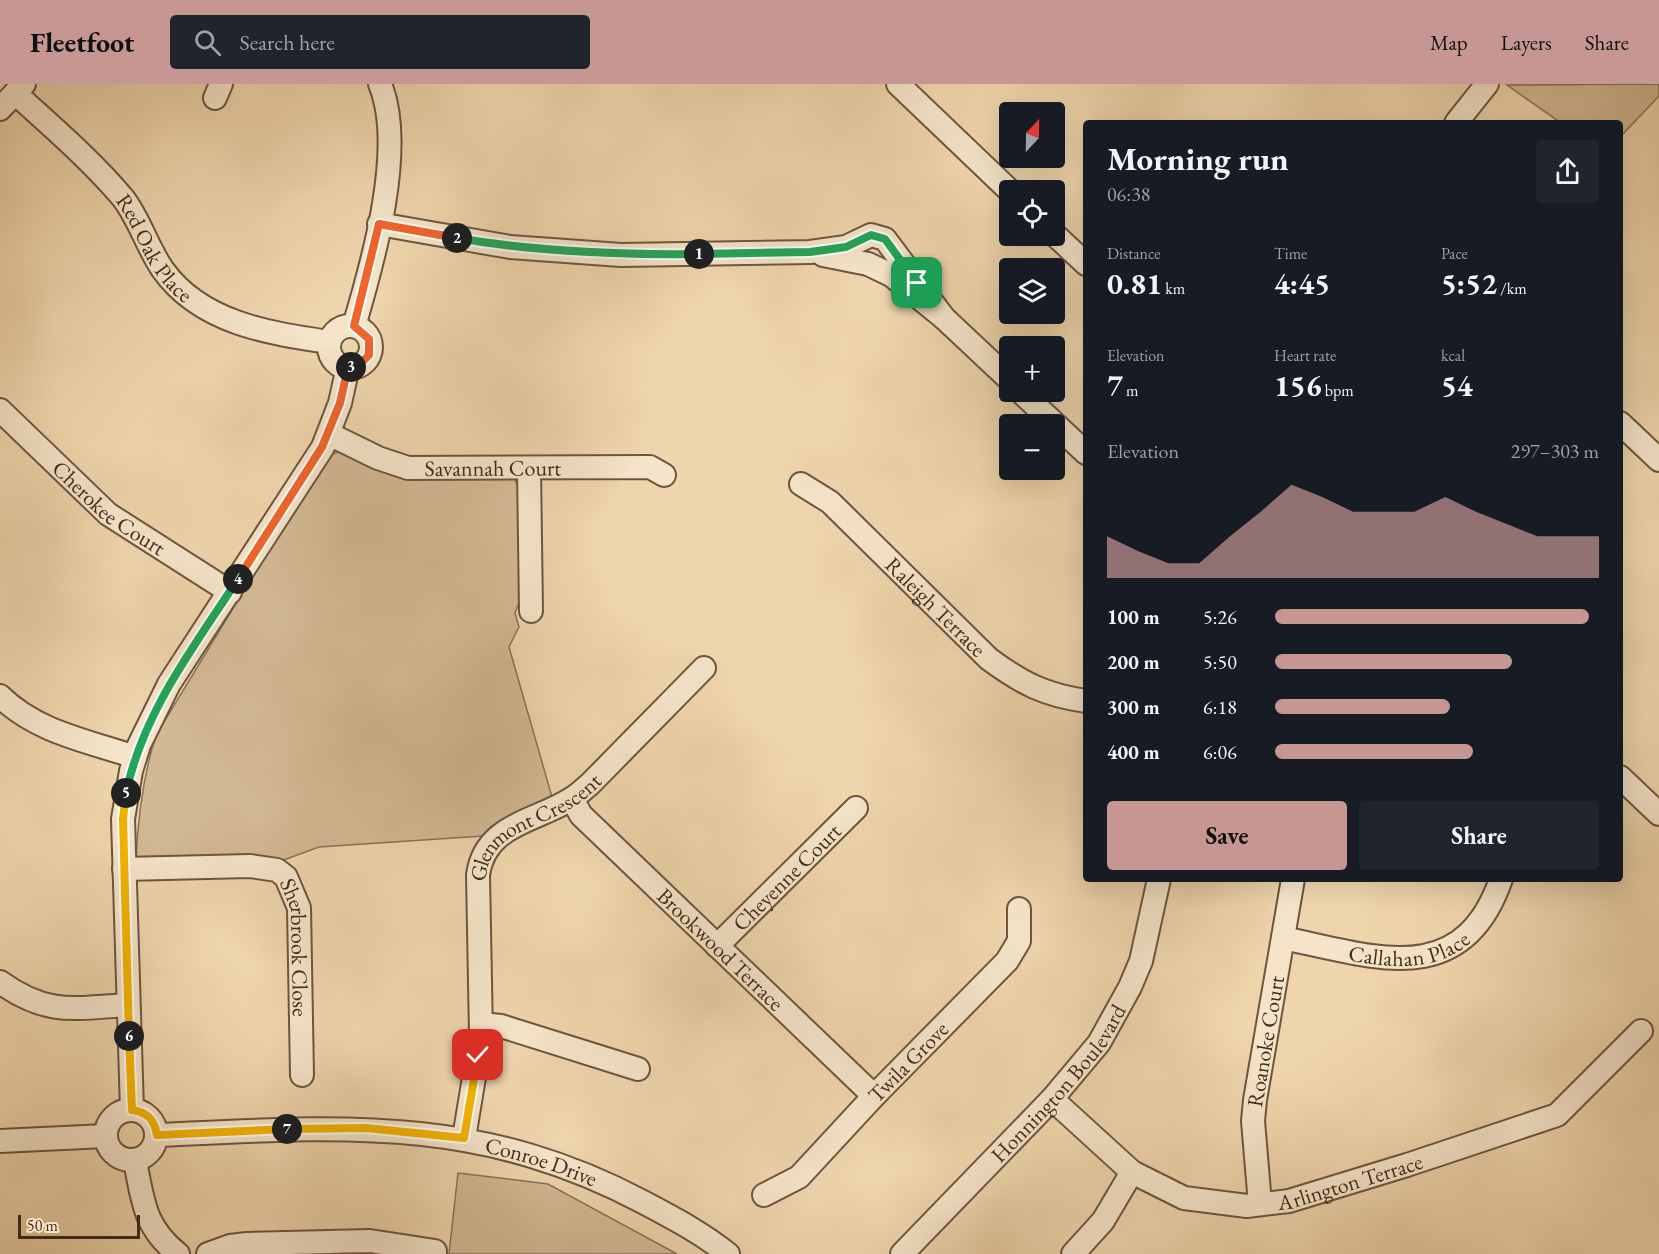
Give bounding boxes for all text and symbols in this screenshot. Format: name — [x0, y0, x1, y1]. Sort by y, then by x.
search box — [170, 15, 590, 69]
text: Fleetfoot — [30, 24, 134, 60]
icon: search — [191, 26, 224, 59]
text: Search here — [239, 28, 335, 57]
text: Map — [1430, 29, 1468, 56]
text: Layers — [1501, 29, 1552, 56]
text: Share — [1585, 29, 1629, 56]
north arrow — [999, 102, 1065, 168]
map controls — [999, 102, 1065, 480]
text: Morning run — [1107, 137, 1289, 180]
button: share — [1536, 140, 1599, 203]
button: locate — [999, 180, 1065, 246]
text: 06:38 — [1107, 181, 1150, 207]
street label: Red Oak Place — [110, 188, 199, 309]
pin: 2 — [442, 223, 472, 253]
text: 2 — [453, 227, 461, 248]
pin: 1 — [684, 239, 714, 269]
text: 1 — [695, 243, 703, 264]
text: Distance — [1107, 243, 1160, 264]
text: Time — [1274, 243, 1307, 264]
text: Pace — [1441, 243, 1468, 264]
pin — [891, 257, 942, 308]
button: layers — [999, 258, 1065, 324]
text: 0.81 — [1107, 264, 1162, 303]
text: 4:45 — [1274, 264, 1330, 303]
text: 5:52 — [1441, 264, 1497, 303]
icon: arrive — [900, 266, 933, 299]
text: km — [1162, 278, 1185, 299]
text: /km — [1497, 278, 1527, 299]
button: + — [999, 336, 1065, 402]
text: Elevation — [1107, 345, 1165, 366]
text: Heart rate — [1274, 345, 1336, 366]
text: kcal — [1441, 345, 1465, 366]
pin: 3 — [336, 352, 366, 382]
text: 3 — [347, 356, 355, 377]
text: 7 — [1107, 366, 1123, 405]
text: 156 — [1274, 366, 1322, 405]
text: 54 — [1441, 366, 1473, 405]
text: m — [1123, 380, 1139, 401]
text: bpm — [1322, 380, 1354, 401]
button: − — [999, 414, 1065, 480]
text: Elevation — [1107, 438, 1179, 464]
text: 297–303 m — [1511, 438, 1599, 464]
street label: Savannah Court — [424, 453, 561, 482]
street label: Cherokee Court — [46, 454, 171, 562]
street label: Raleigh Terrace — [879, 550, 993, 663]
pin: 4 — [223, 564, 253, 594]
text: 4 — [234, 568, 242, 589]
text: 100 m — [1107, 604, 1160, 630]
text: 5:26 — [1203, 604, 1237, 630]
text: 200 m — [1107, 649, 1160, 675]
text: 5:50 — [1203, 649, 1237, 675]
text: 300 m — [1107, 694, 1160, 720]
text: 6:18 — [1203, 694, 1237, 720]
text: 400 m — [1107, 739, 1160, 765]
text: 6:06 — [1203, 739, 1237, 765]
street label: Glenmont Crescent — [463, 766, 608, 883]
pin: 5 — [111, 778, 141, 808]
text: 5 — [122, 782, 130, 803]
button: Save — [1107, 801, 1347, 870]
button: Share — [1359, 801, 1599, 870]
street label: Cheyenne Court — [726, 817, 847, 937]
street label: Sherbrook Close — [274, 874, 315, 1017]
street label: Brookwood Terrace — [651, 881, 791, 1017]
street label: Callahan Place — [1346, 924, 1476, 973]
street label: Roanoke Court — [1240, 973, 1291, 1109]
street label: Honnington Boulevard — [984, 998, 1133, 1169]
street label: Twila Grove — [861, 1014, 955, 1109]
pin: 6 — [114, 1021, 144, 1051]
text: 6 — [125, 1025, 133, 1046]
pin — [452, 1029, 503, 1080]
icon: check — [461, 1038, 494, 1071]
pin: 7 — [272, 1114, 302, 1144]
text: 7 — [283, 1118, 291, 1139]
street label: Conroe Drive — [483, 1130, 602, 1193]
street label: Arlington Terrace — [1275, 1146, 1427, 1217]
scale bar — [18, 1212, 140, 1240]
text: 50 m — [27, 1215, 58, 1236]

